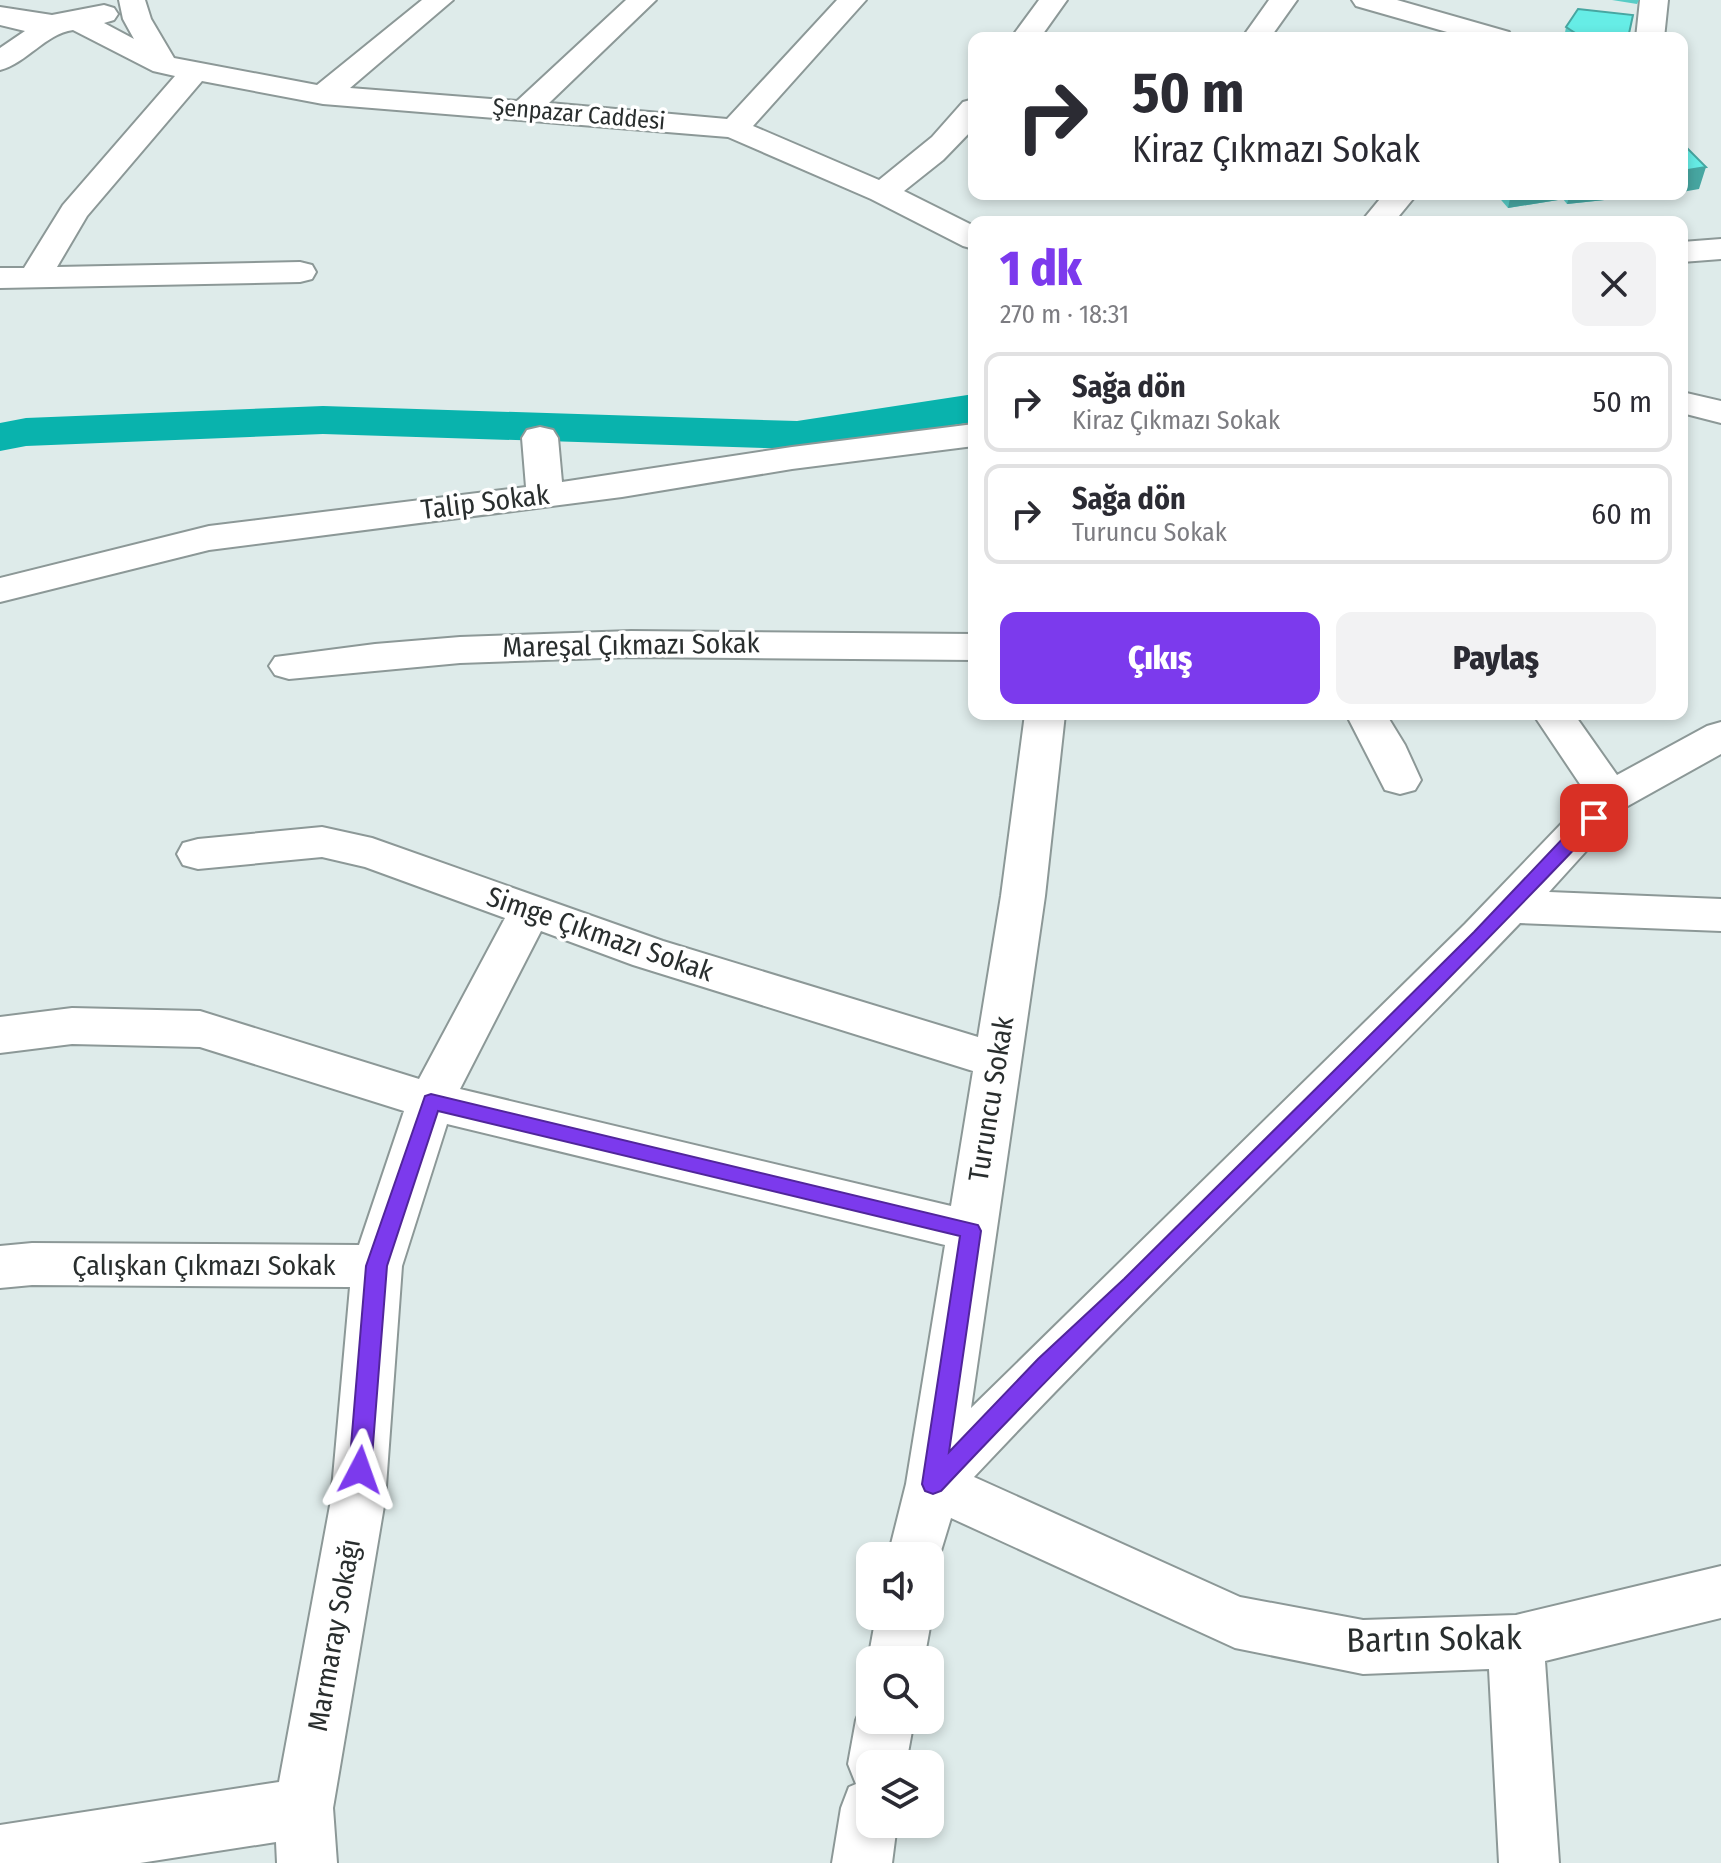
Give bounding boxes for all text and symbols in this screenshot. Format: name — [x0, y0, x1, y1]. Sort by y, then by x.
text: 50 m — [1132, 60, 1244, 127]
icon: right — [1000, 64, 1104, 168]
street label: Şenpazar Caddesi — [491, 93, 667, 135]
text: Kiraz Çıkmazı Sokak — [1132, 128, 1420, 172]
text: 1 dk — [1000, 240, 1082, 298]
button: close — [1572, 242, 1656, 326]
text: 270 m · 18:31 — [1000, 299, 1129, 330]
text: Sağa dön — [1072, 369, 1186, 405]
icon: right — [1004, 380, 1048, 424]
text: 50 m — [1592, 384, 1652, 420]
text: Kiraz Çıkmazı Sokak — [1072, 405, 1280, 436]
street label: Talip Sokak — [419, 478, 552, 526]
text: Sağa dön — [1072, 481, 1186, 517]
icon: right — [1004, 492, 1048, 536]
text: 60 m — [1591, 496, 1652, 532]
text: Turuncu Sokak — [1072, 517, 1227, 548]
button: Çıkış — [1000, 612, 1320, 704]
button: Paylaş — [1336, 612, 1656, 704]
street label: Mareşal Çıkmazı Sokak — [502, 626, 761, 664]
pin — [1560, 784, 1628, 852]
icon: arrive — [1572, 796, 1616, 840]
street label: Simge Çıkmazı Sokak — [482, 880, 719, 989]
street label: Turuncu Sokak — [962, 1013, 1020, 1184]
street label: Çalışkan Çıkmazı Sokak — [72, 1249, 337, 1282]
position arrow — [318, 1428, 402, 1512]
street label: Marmaray Sokağı — [301, 1536, 367, 1734]
map controls — [856, 1542, 944, 1838]
button: sound — [856, 1542, 944, 1630]
street label: Bartın Sokak — [1346, 1617, 1522, 1661]
button: search — [856, 1646, 944, 1734]
button: layers — [856, 1750, 944, 1838]

